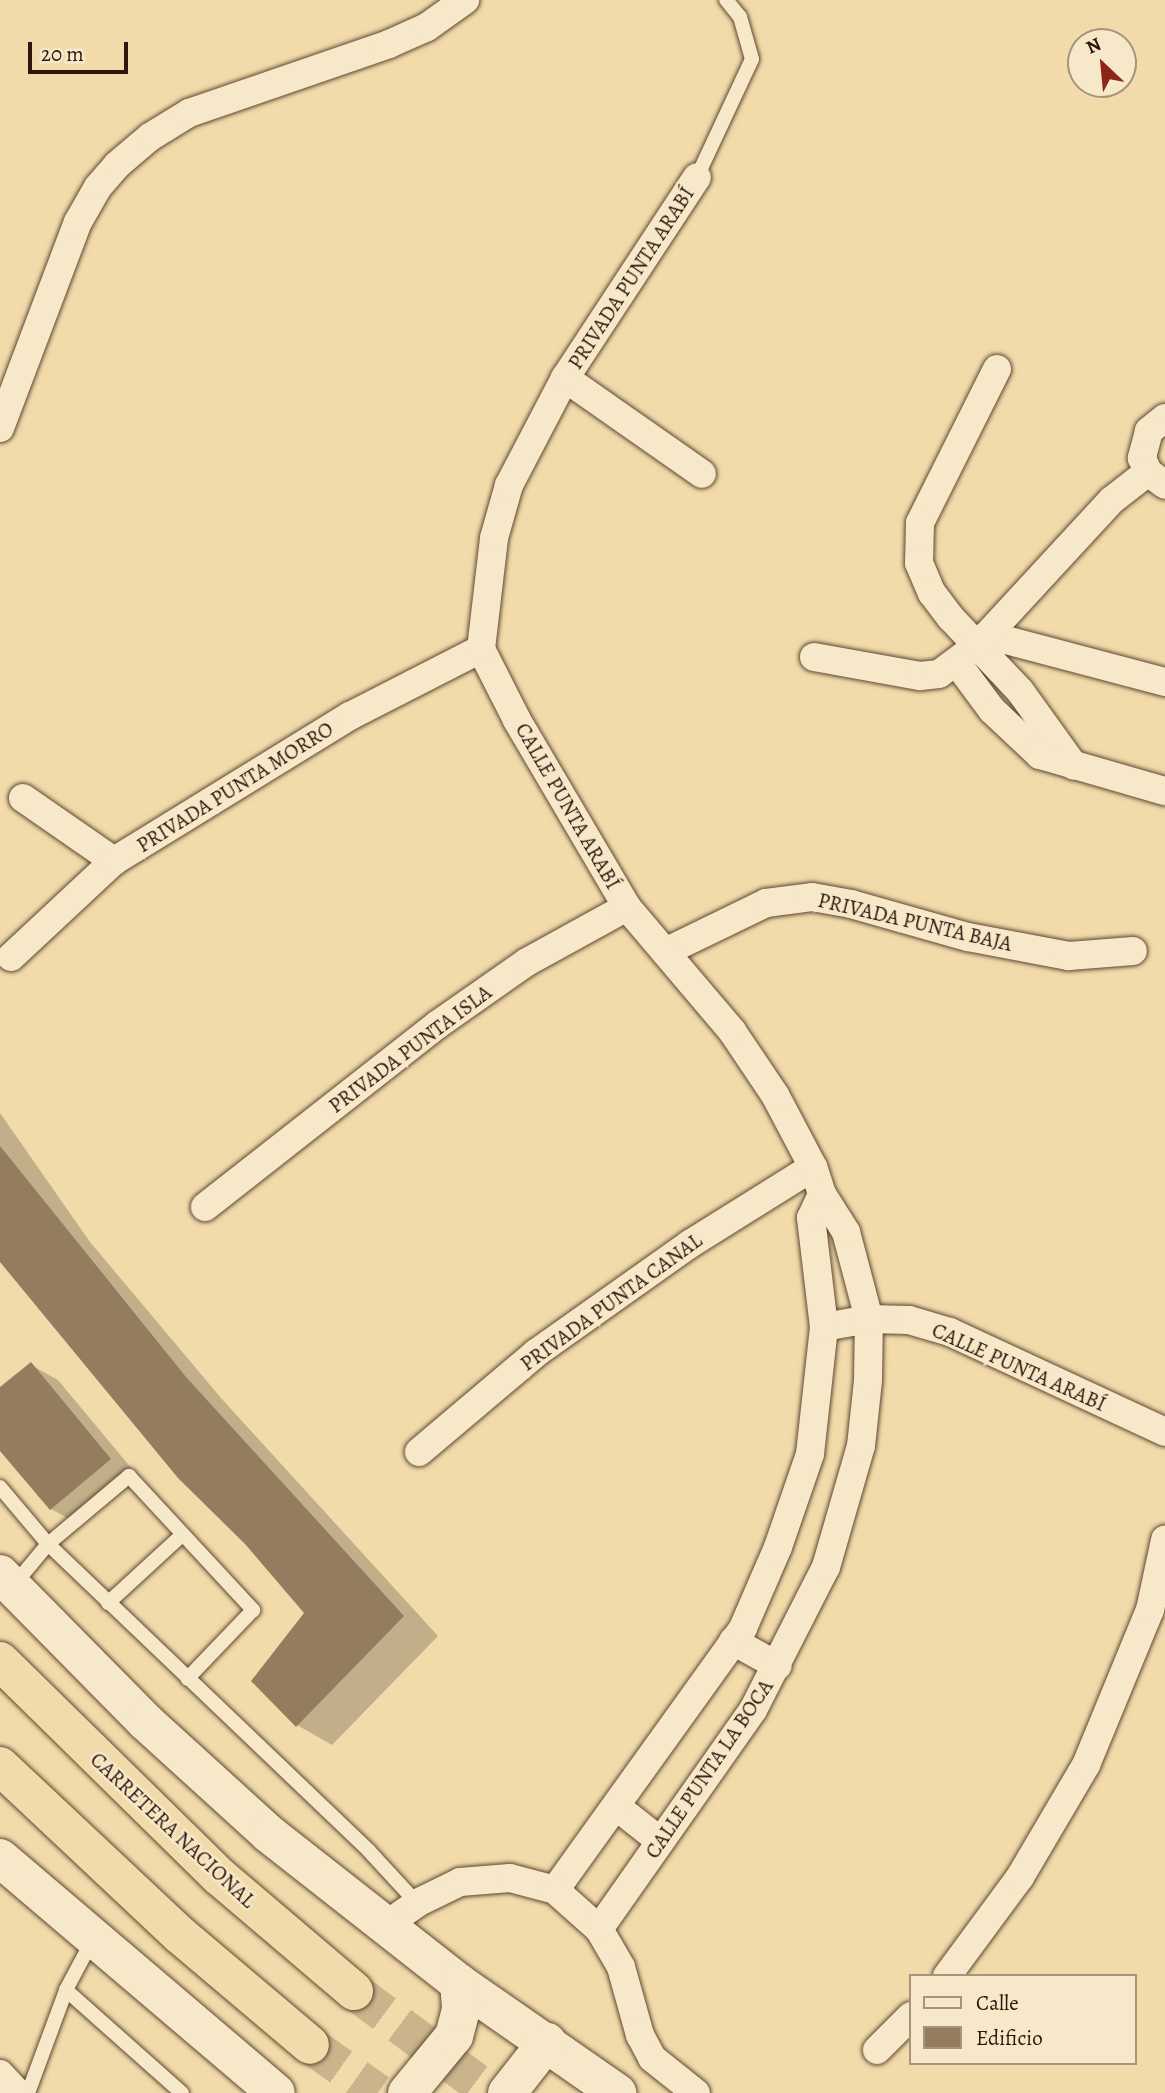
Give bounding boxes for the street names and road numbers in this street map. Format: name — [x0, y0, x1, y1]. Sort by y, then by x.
street label: PRIVADA PUNTA ARABÍ — [563, 182, 699, 374]
street label: PRIVADA PUNTA MORRO — [132, 716, 338, 858]
street label: CALLE PUNTA ARABÍ — [510, 718, 626, 894]
street label: PRIVADA PUNTA BAJA — [815, 887, 1015, 957]
street label: PRIVADA PUNTA ISLA — [324, 980, 496, 1118]
street label: PRIVADA PUNTA CANAL — [515, 1228, 707, 1376]
street label: CALLE PUNTA ARABÍ — [928, 1317, 1110, 1417]
street label: CALLE PUNTA LA BOCA — [640, 1675, 778, 1863]
street label: CARRETERA NACIONAL — [85, 1747, 261, 1913]

